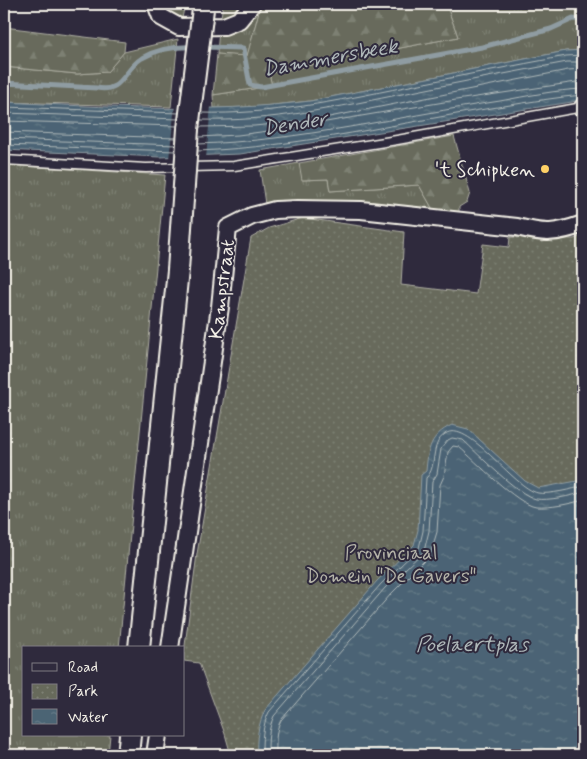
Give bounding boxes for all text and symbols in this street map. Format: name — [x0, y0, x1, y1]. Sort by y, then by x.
water label: Dammersbeek — [260, 32, 401, 84]
water label: Dender — [261, 105, 331, 143]
place label: 't Schipken — [435, 157, 535, 184]
marker: 't Schipken — [539, 163, 551, 175]
street label: Kampstraat — [203, 238, 242, 341]
park label: Provinciaal Domein "De Gavers" — [306, 540, 476, 590]
water label: Poelaertplas — [416, 631, 530, 659]
legend — [22, 646, 185, 736]
text: Road — [68, 658, 98, 678]
text: Park — [68, 682, 98, 702]
text: Water — [68, 708, 108, 728]

